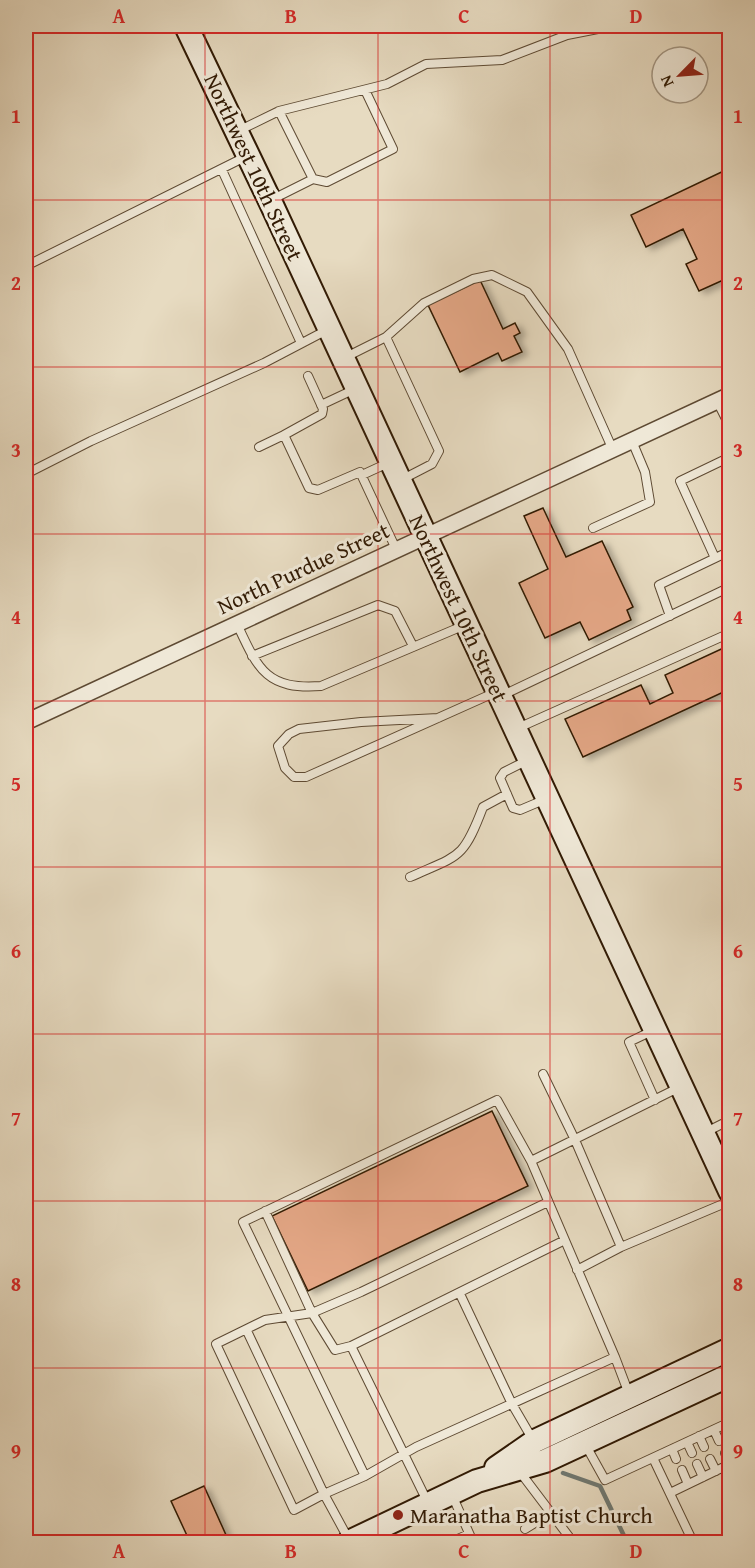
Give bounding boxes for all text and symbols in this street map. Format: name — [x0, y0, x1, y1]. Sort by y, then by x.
text: A — [113, 1, 126, 30]
text: B — [285, 1, 297, 30]
text: C — [458, 1, 470, 30]
text: D — [629, 1, 643, 30]
north arrow — [650, 45, 710, 105]
street label: Northwest 10th Street — [197, 68, 312, 266]
text: N — [653, 71, 680, 91]
text: 1 — [11, 101, 21, 130]
text: 1 — [733, 101, 743, 130]
text: 2 — [11, 268, 21, 297]
text: 2 — [733, 268, 743, 297]
text: 3 — [11, 435, 21, 464]
text: 3 — [733, 435, 743, 464]
street label: Northwest 10th Street — [402, 509, 517, 707]
street label: North Purdue Street — [212, 514, 395, 622]
text: 4 — [11, 602, 21, 631]
text: 4 — [733, 602, 743, 631]
text: 5 — [11, 769, 21, 798]
text: 5 — [733, 769, 743, 798]
text: 6 — [11, 936, 21, 965]
text: 6 — [733, 936, 743, 965]
text: 7 — [11, 1103, 21, 1132]
text: 7 — [733, 1103, 743, 1132]
text: 8 — [11, 1269, 21, 1298]
text: 8 — [733, 1269, 743, 1298]
text: 9 — [11, 1436, 21, 1465]
text: 9 — [733, 1436, 743, 1465]
place label: Maranatha Baptist Church — [410, 1499, 653, 1531]
marker: Maranatha Baptist Church — [391, 1508, 405, 1522]
text: A — [113, 1536, 126, 1565]
text: B — [285, 1536, 297, 1565]
text: C — [458, 1536, 470, 1565]
text: D — [629, 1536, 643, 1565]

